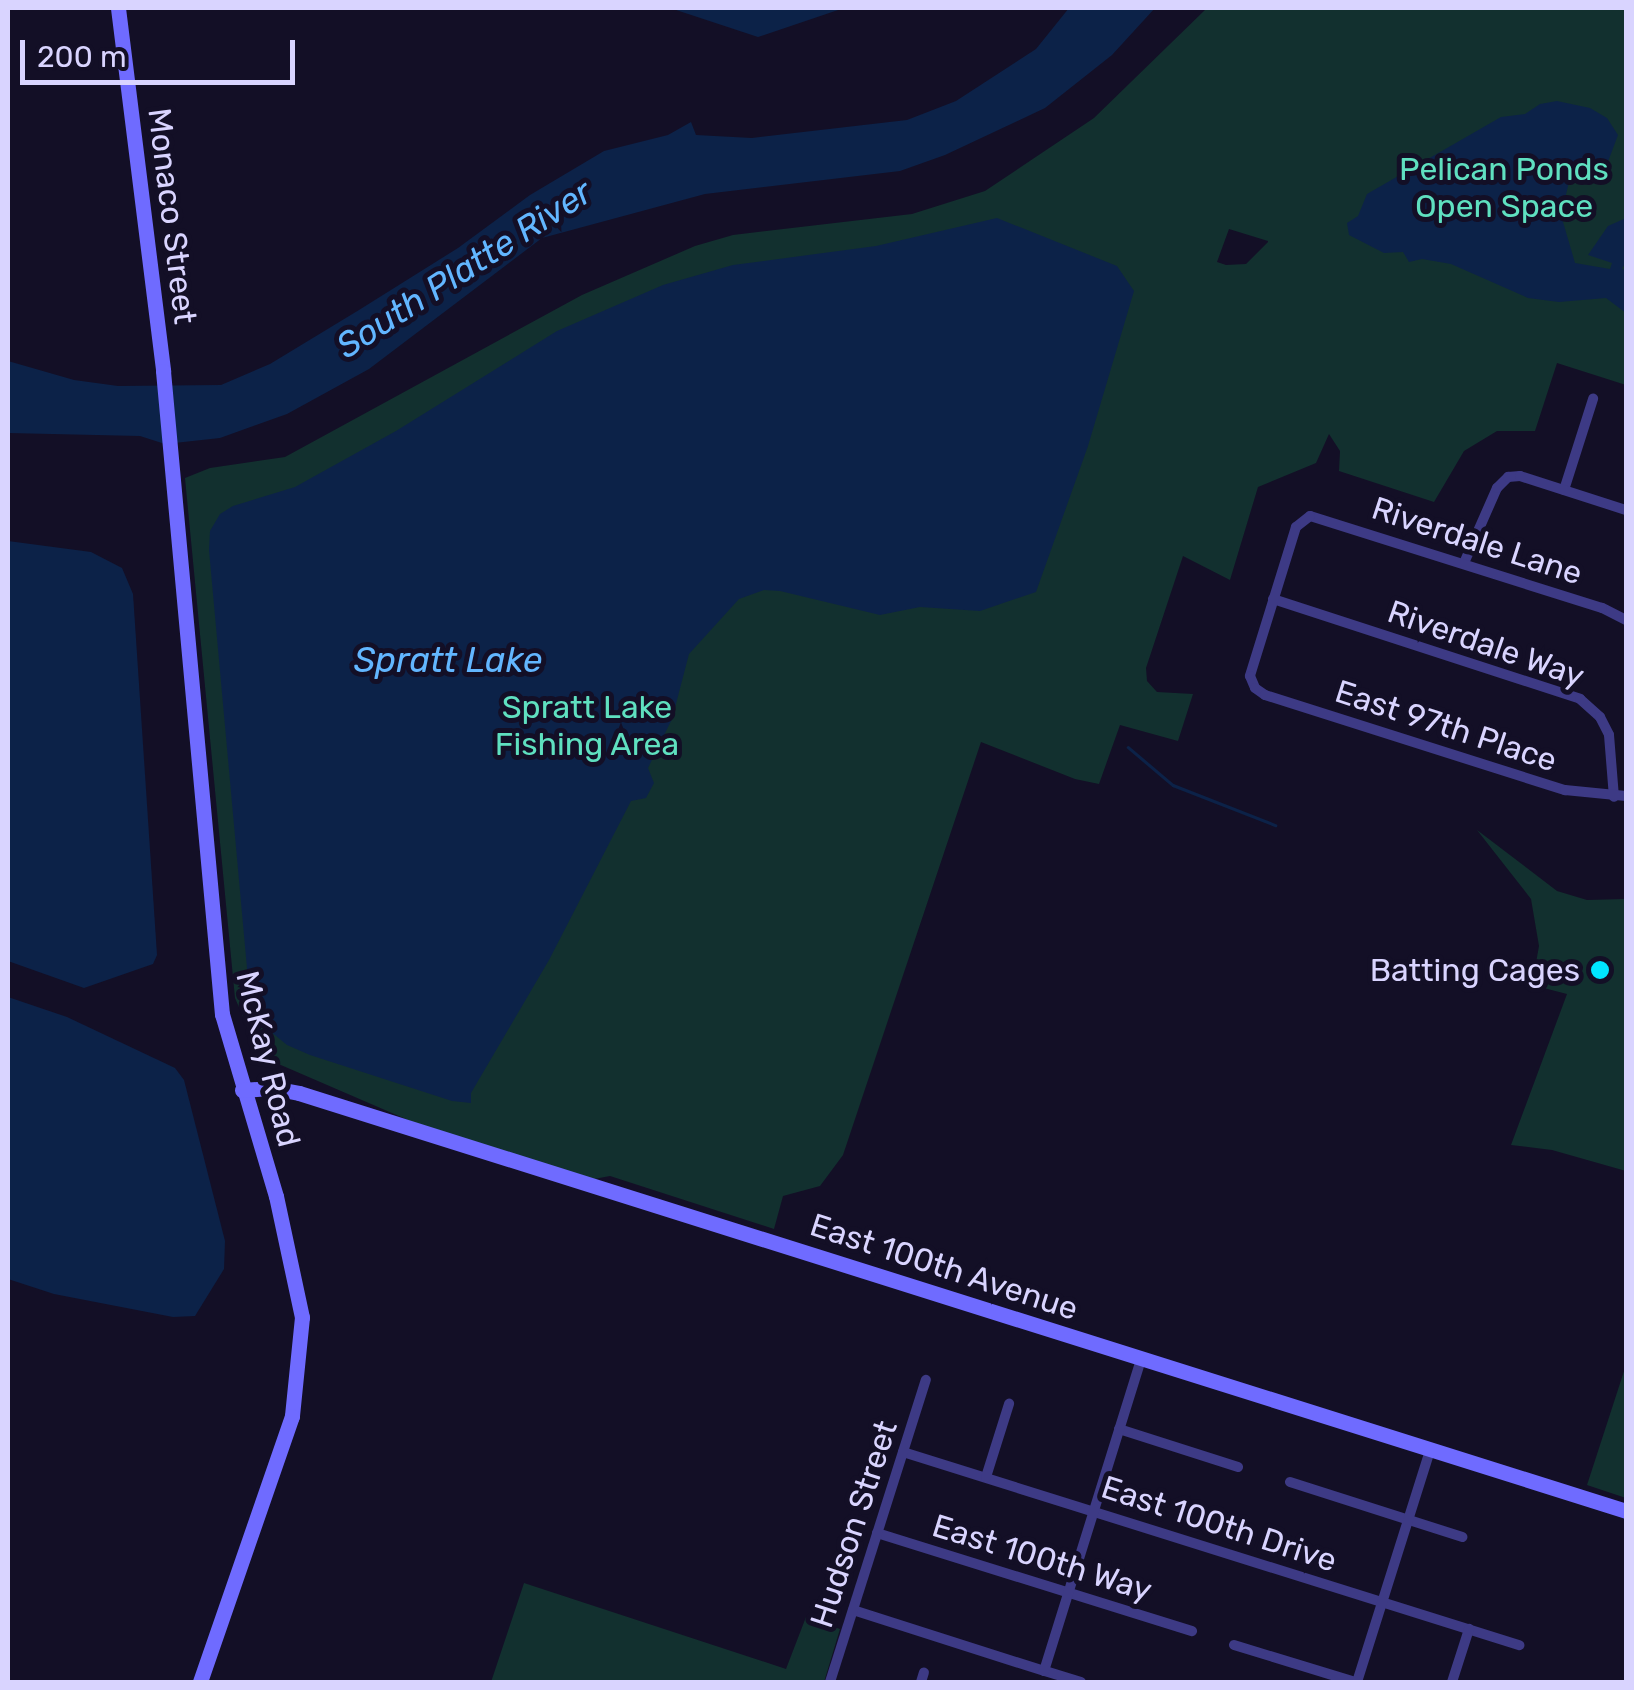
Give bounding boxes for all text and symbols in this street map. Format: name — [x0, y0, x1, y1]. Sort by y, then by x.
scale bar — [25, 20, 300, 82]
text: 200 m — [37, 39, 127, 75]
street label: Monaco Street — [140, 106, 204, 326]
park label: Pelican Ponds Open Space — [1399, 151, 1609, 226]
water label: South Platte River — [328, 171, 600, 367]
street label: Riverdale Lane — [1367, 489, 1587, 593]
street label: Riverdale Way — [1382, 592, 1590, 696]
water label: Spratt Lake — [354, 639, 542, 681]
street label: East 97th Place — [1330, 672, 1562, 780]
park label: Spratt Lake Fishing Area — [494, 689, 680, 764]
place label: Batting Cages — [1370, 951, 1580, 989]
marker: Batting Cages — [1589, 959, 1611, 981]
street label: McKay Road — [228, 967, 308, 1151]
street label: East 100th Avenue — [805, 1205, 1083, 1329]
street label: Hudson Street — [802, 1416, 906, 1632]
street label: East 100th Drive — [1097, 1468, 1341, 1580]
street label: East 100th Way — [927, 1506, 1157, 1610]

